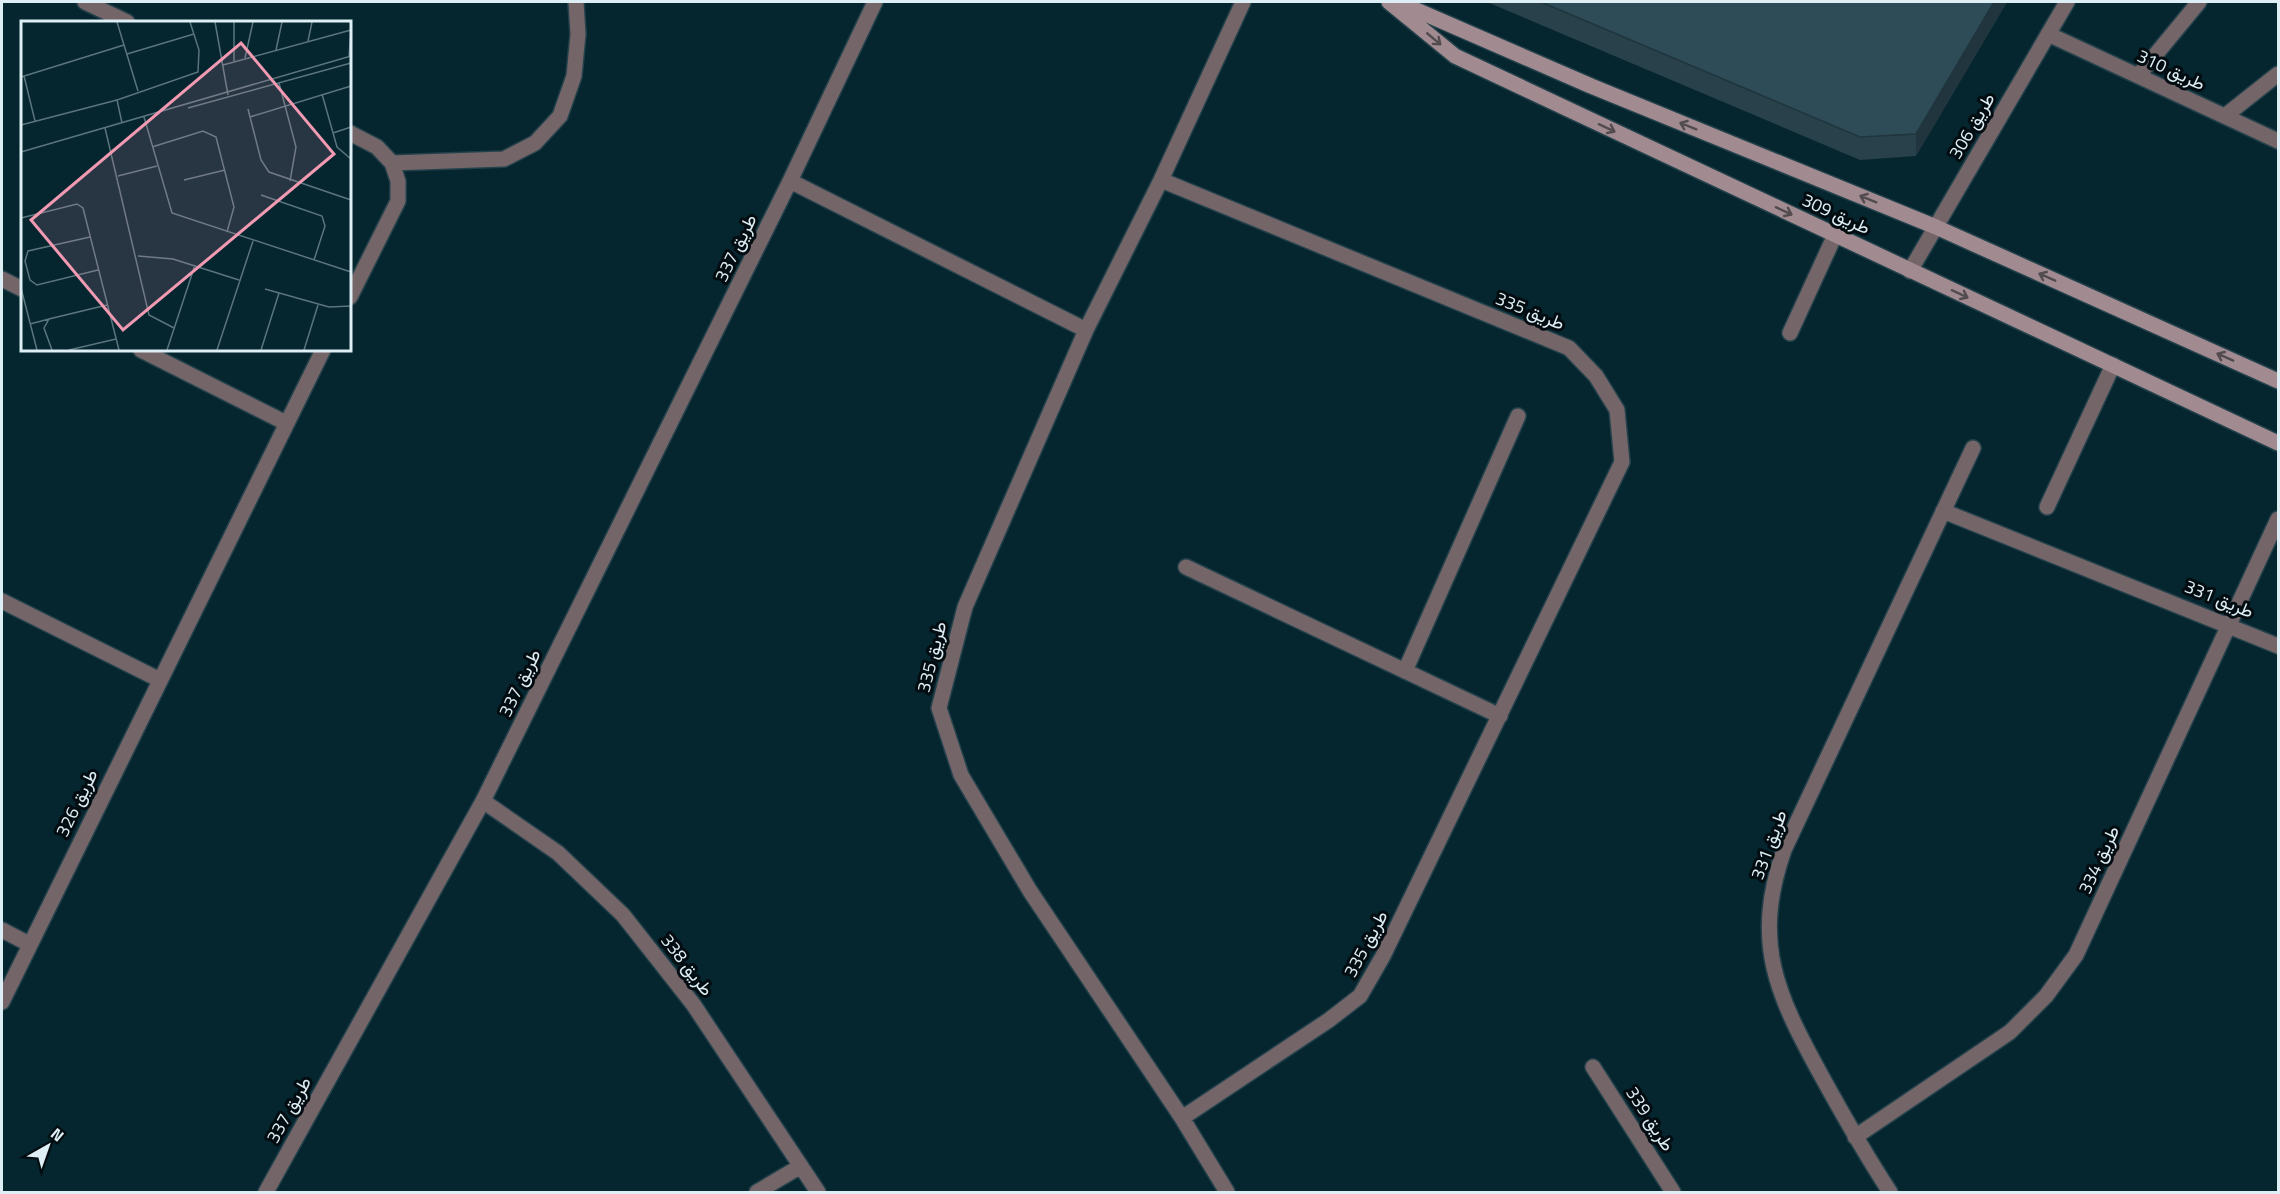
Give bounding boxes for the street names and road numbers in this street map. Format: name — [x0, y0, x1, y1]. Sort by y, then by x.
street label: طريق 310 — [2133, 42, 2210, 97]
street label: طريق 306 — [1942, 88, 2001, 164]
street label: طريق 309 — [1798, 186, 1875, 241]
street label: طريق 337 — [708, 209, 764, 286]
street label: طريق 335 — [1492, 284, 1569, 337]
street label: طريق 331 — [2181, 572, 2258, 625]
street label: طريق 335 — [910, 619, 953, 695]
street label: طريق 337 — [492, 644, 548, 721]
street label: طريق 326 — [49, 764, 105, 841]
street label: طريق 331 — [1743, 806, 1794, 883]
street label: طريق 334 — [2071, 821, 2126, 898]
street label: طريق 335 — [1337, 905, 1394, 982]
street label: طريق 338 — [654, 928, 720, 1002]
street label: طريق 337 — [259, 1072, 318, 1148]
street label: طريق 339 — [1619, 1081, 1681, 1156]

